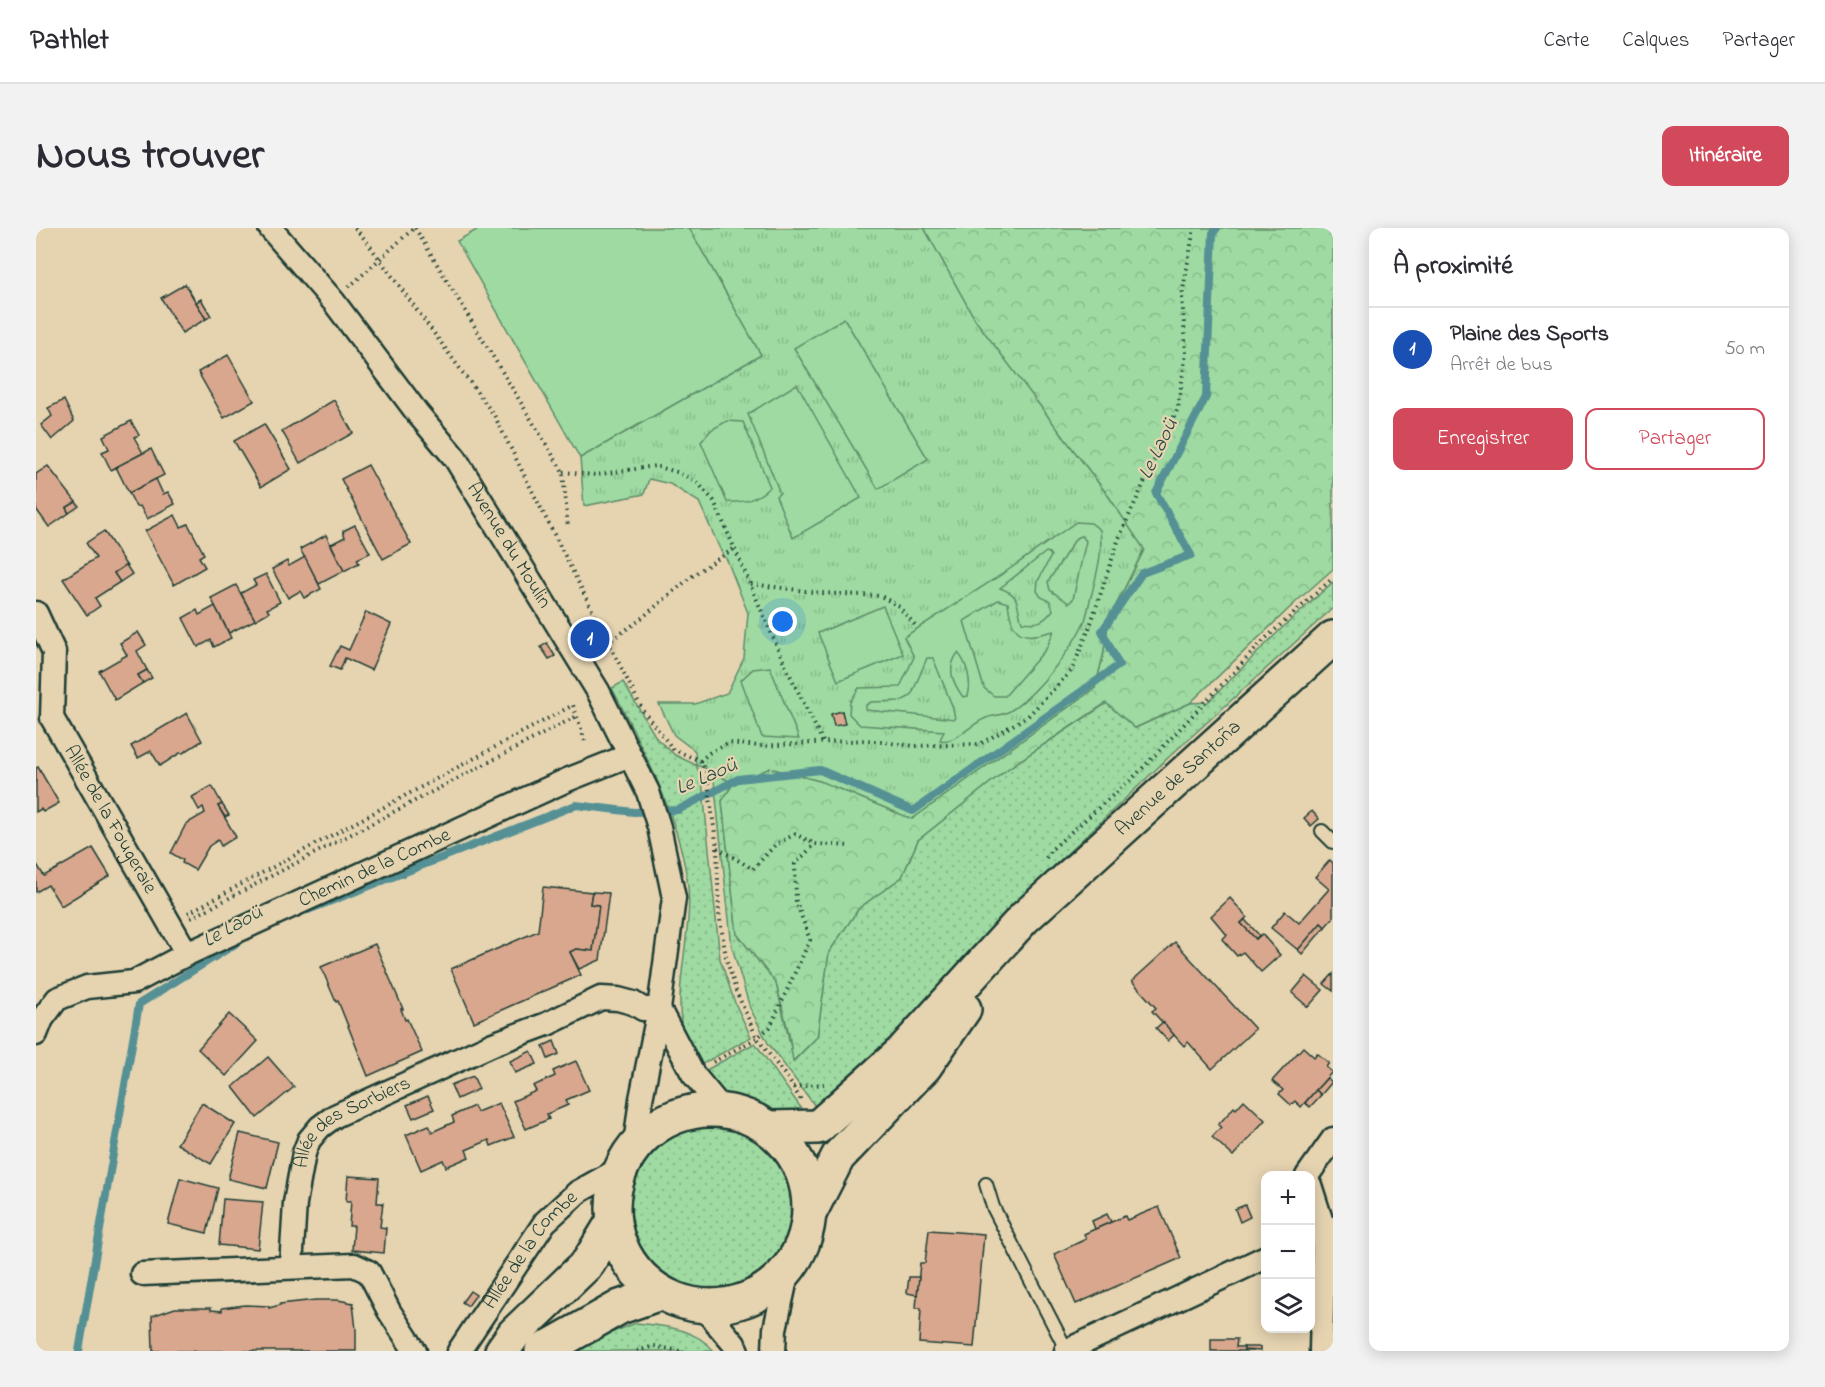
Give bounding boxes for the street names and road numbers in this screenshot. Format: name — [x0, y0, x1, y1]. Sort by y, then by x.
street label: Avenue du Moulin — [459, 477, 559, 614]
street label: Avenue de Santoña — [1109, 713, 1248, 843]
street label: Allée de la Fougeraie — [56, 740, 164, 899]
street label: Chemin de la Combe — [294, 821, 455, 915]
street label: Allée des Sorbiers — [287, 1069, 415, 1170]
street label: Allée de la Combe — [476, 1184, 585, 1315]

